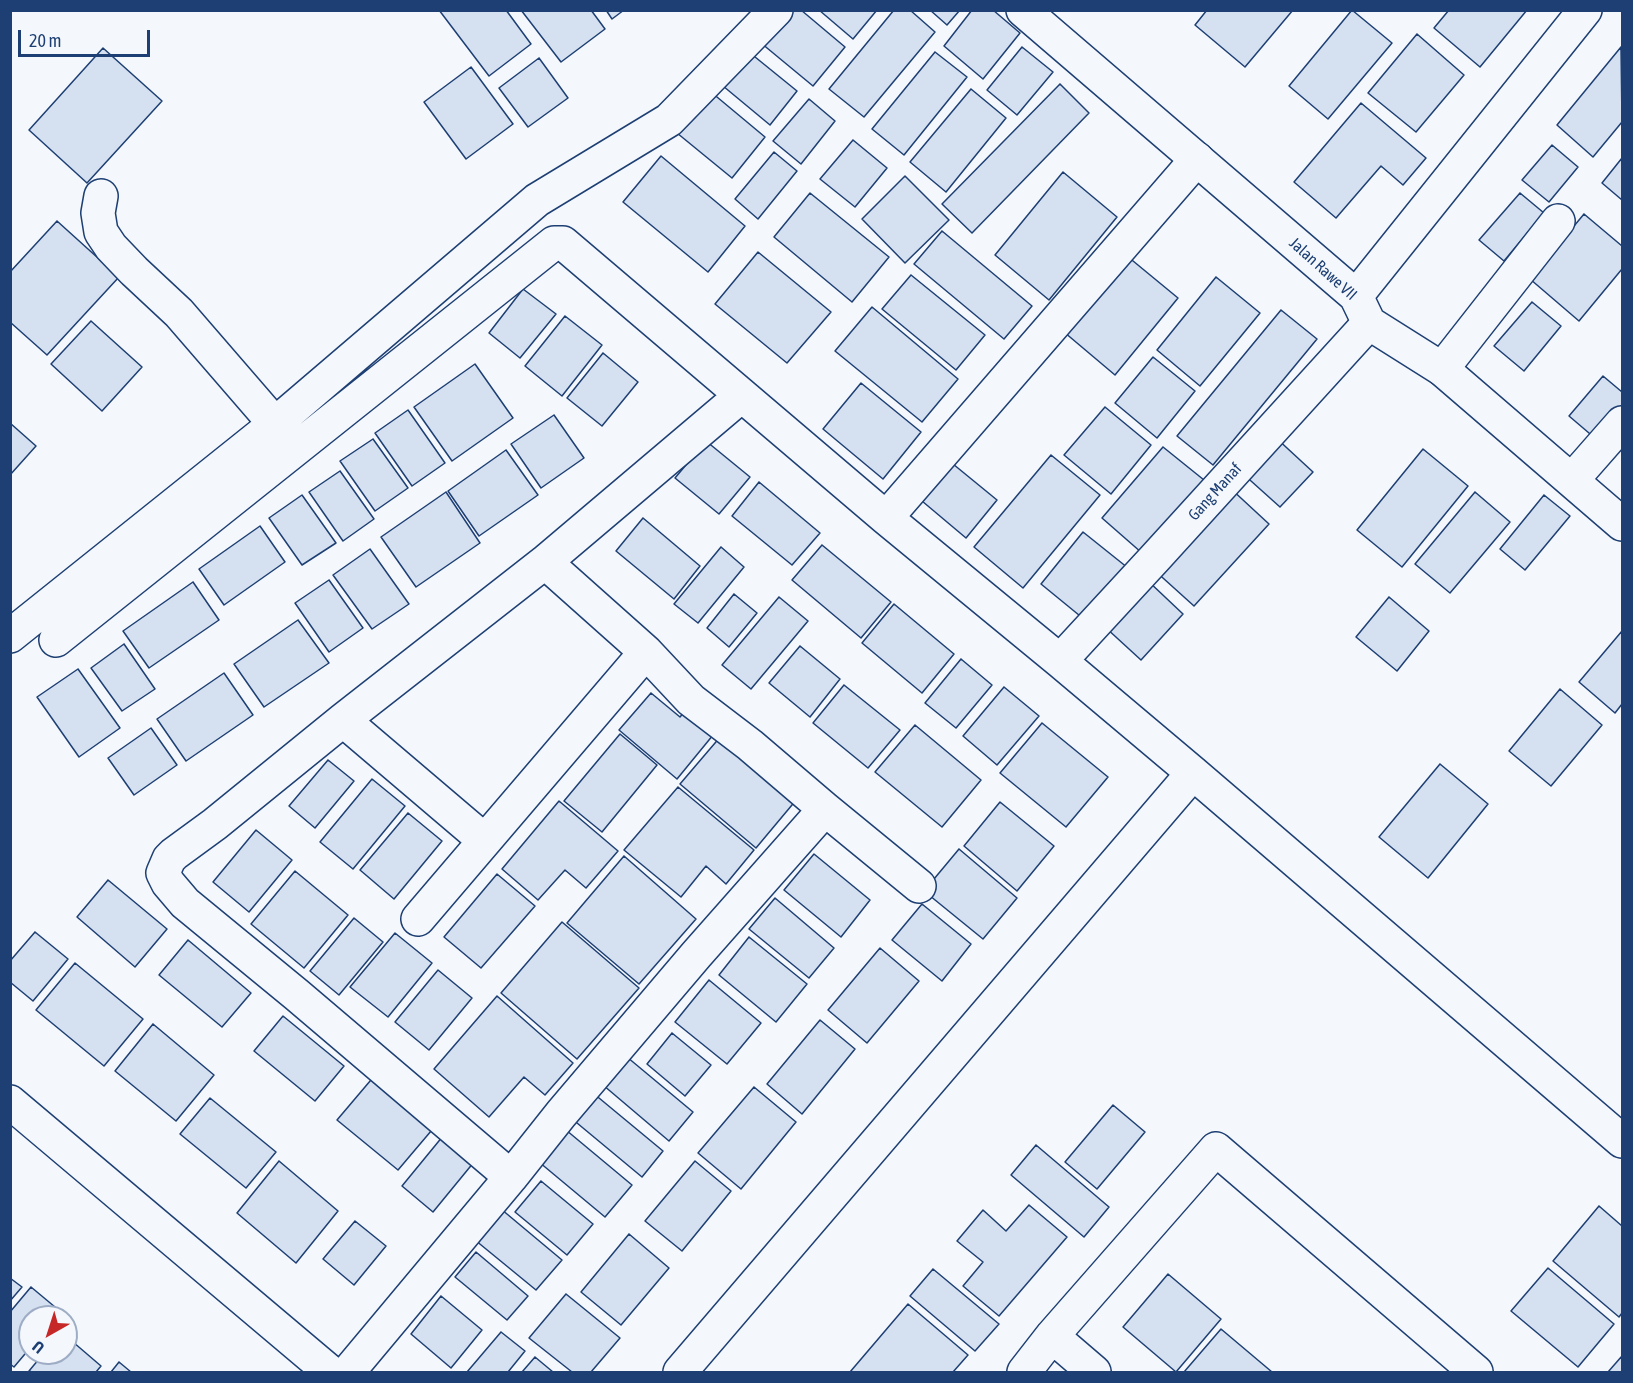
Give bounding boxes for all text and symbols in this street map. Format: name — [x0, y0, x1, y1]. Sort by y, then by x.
scale bar — [21, 18, 153, 56]
text: 20 m — [29, 30, 61, 51]
street label: Jalan Rawe VII — [1285, 234, 1361, 304]
street label: Gang Manaf — [1184, 459, 1246, 525]
north arrow — [18, 1305, 78, 1365]
text: U — [29, 1337, 47, 1357]

